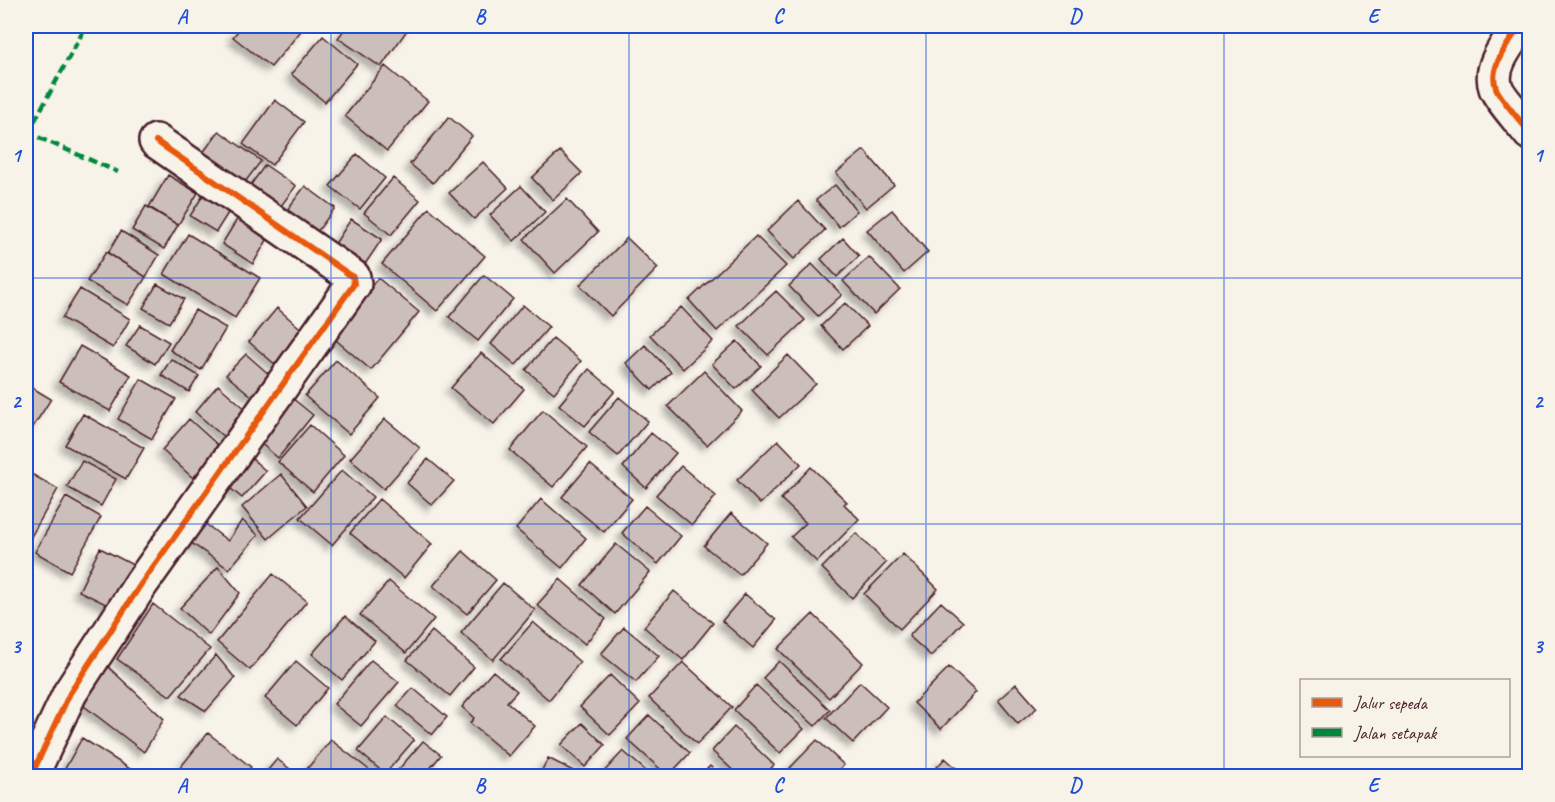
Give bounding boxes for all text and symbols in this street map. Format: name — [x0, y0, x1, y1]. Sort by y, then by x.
text: A — [177, 4, 189, 29]
text: B — [475, 4, 487, 29]
text: C — [773, 4, 785, 29]
text: D — [1069, 4, 1083, 29]
text: E — [1368, 4, 1382, 29]
text: 1 — [12, 143, 23, 168]
text: 1 — [1534, 143, 1545, 168]
text: 2 — [12, 389, 23, 414]
text: 2 — [1534, 389, 1545, 414]
text: 3 — [12, 634, 23, 659]
text: 3 — [1534, 634, 1545, 659]
legend — [1300, 679, 1510, 757]
text: Jalur sepeda — [1353, 692, 1428, 714]
text: Jalan setapak — [1353, 722, 1438, 744]
text: A — [177, 773, 189, 798]
text: B — [475, 773, 487, 798]
text: C — [773, 773, 785, 798]
text: D — [1069, 773, 1083, 798]
text: E — [1368, 773, 1382, 798]

